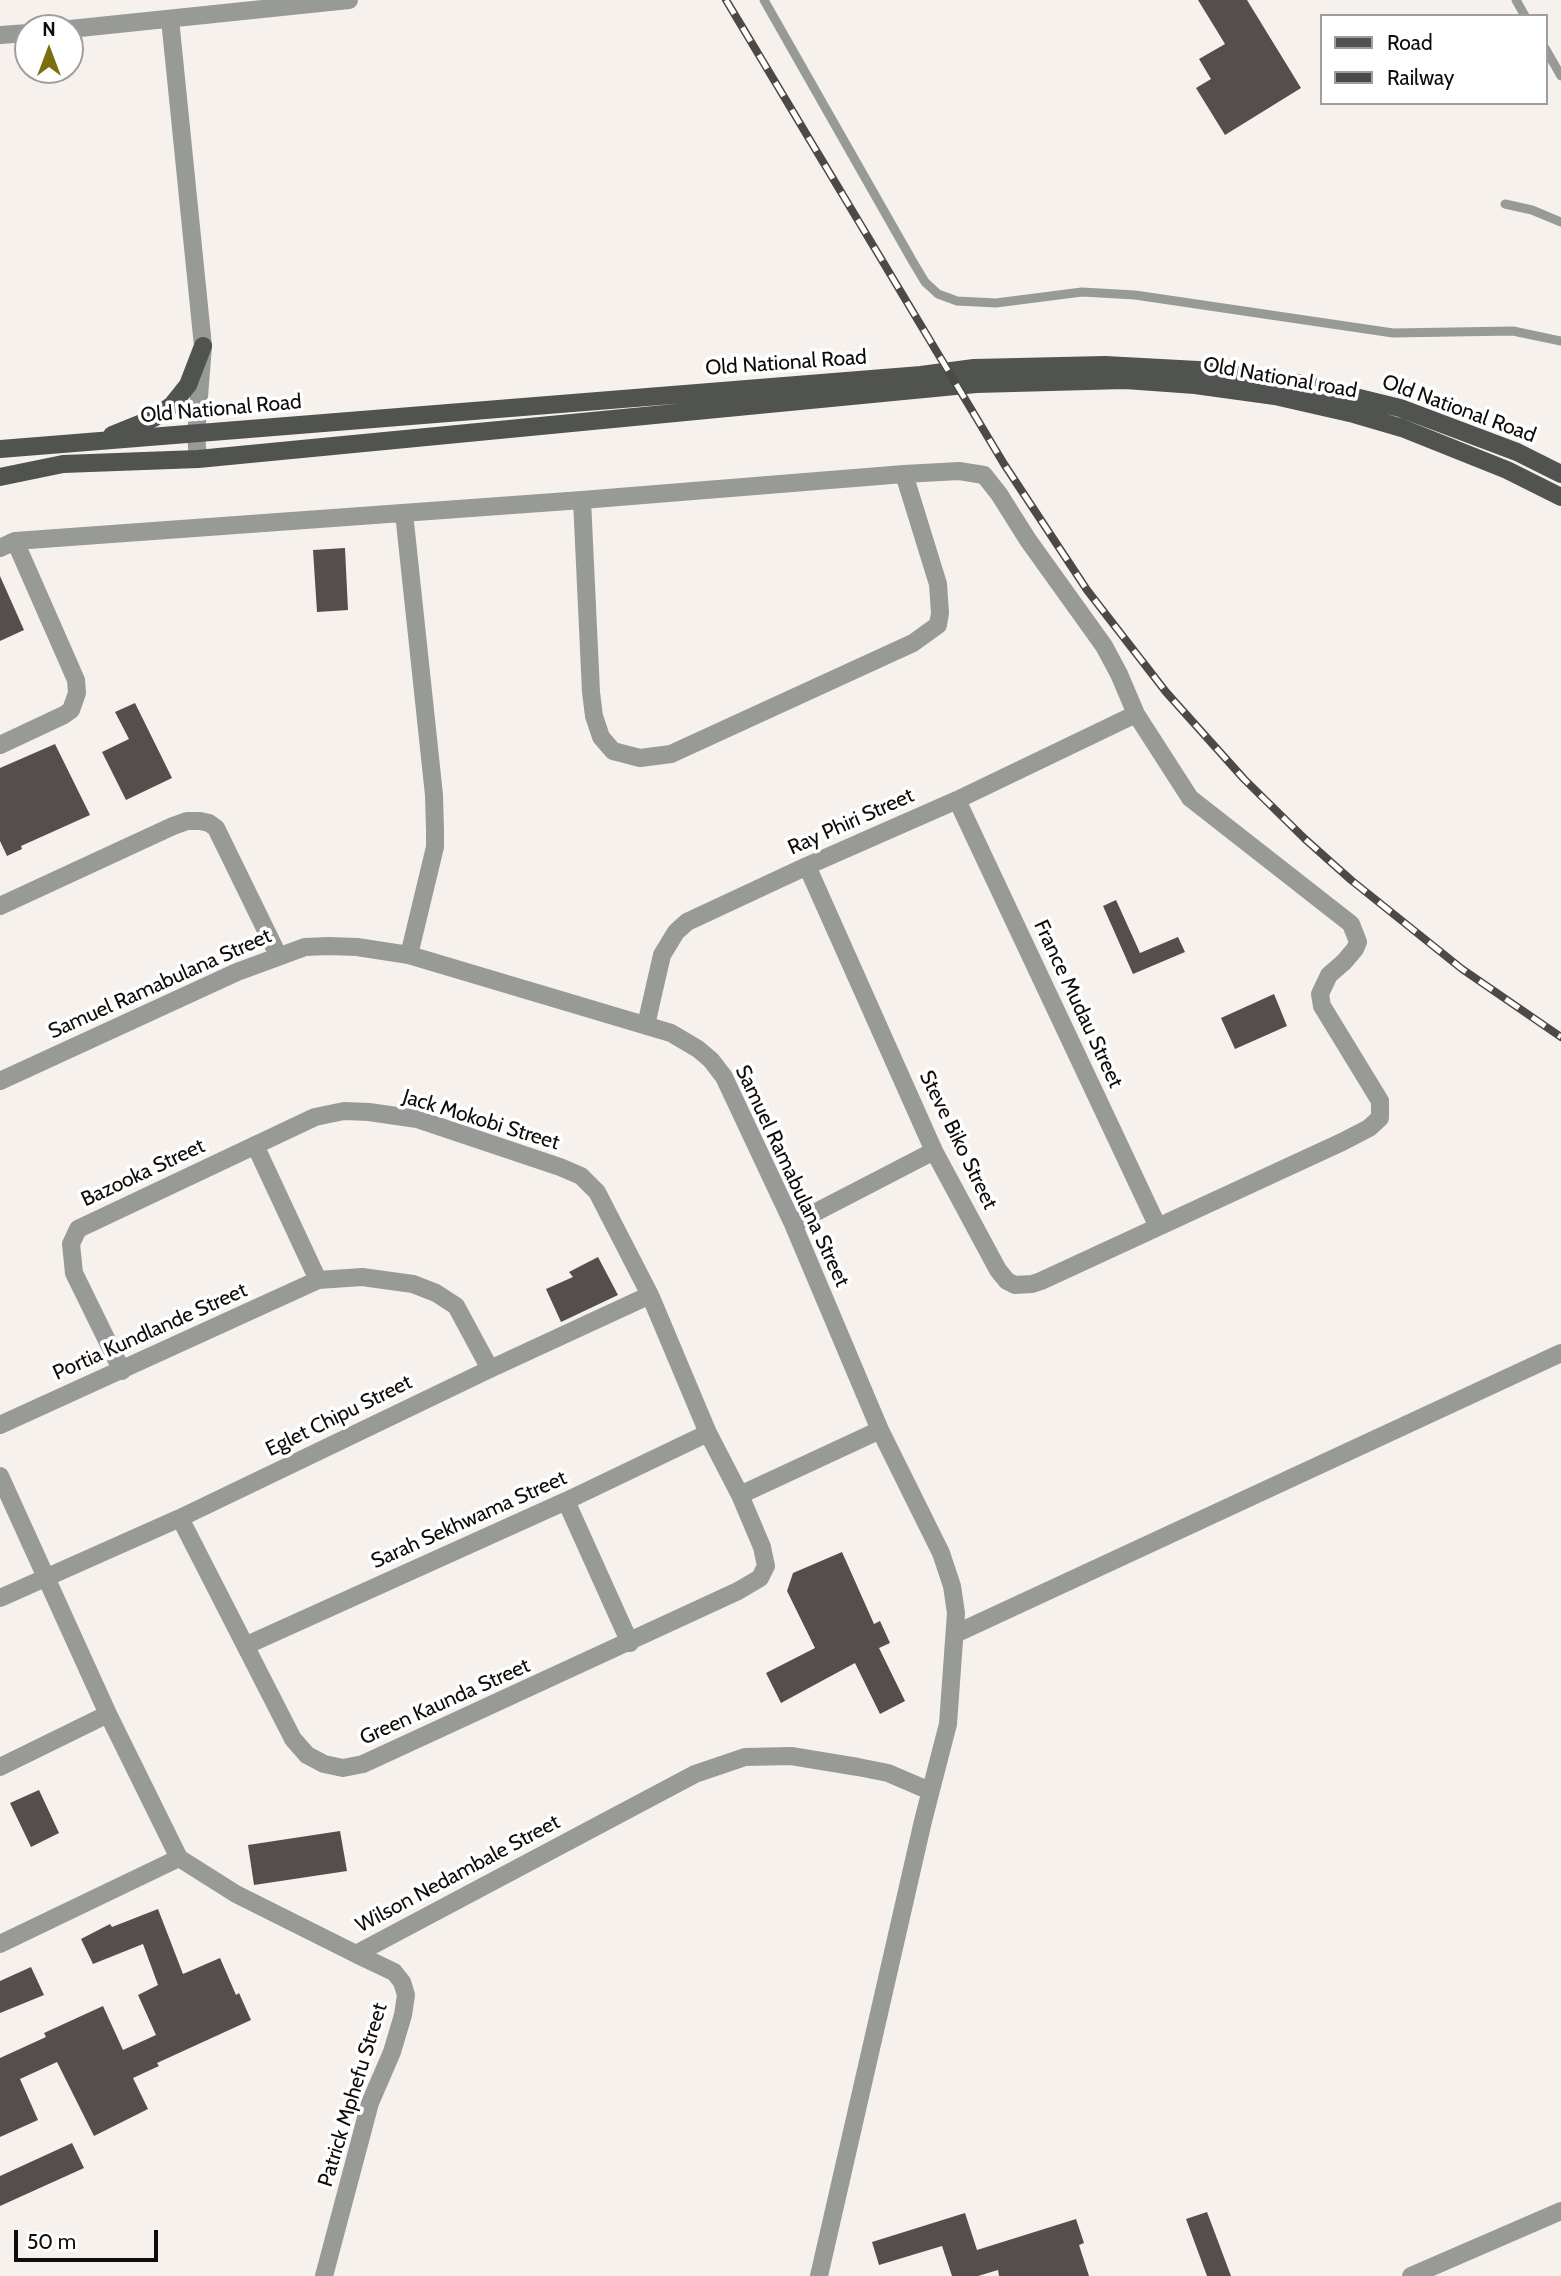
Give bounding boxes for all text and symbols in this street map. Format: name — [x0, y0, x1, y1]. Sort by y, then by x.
north arrow — [14, 14, 84, 84]
legend — [1320, 14, 1547, 105]
text: N — [42, 18, 56, 41]
text: Road — [1387, 30, 1433, 55]
text: Railway — [1387, 65, 1454, 90]
street label: Old National Road — [704, 345, 868, 381]
street label: Old National road — [1201, 352, 1359, 404]
street label: Old National Road — [1379, 369, 1539, 449]
street label: Old National Road — [139, 389, 303, 429]
street label: Ray Phiri Street — [784, 783, 918, 861]
street label: France Mudau Street — [1028, 916, 1128, 1092]
street label: Samuel Ramabulana Street — [45, 923, 275, 1045]
street label: Samuel Ramabulana Street — [730, 1061, 854, 1291]
street label: Steve Biko Street — [914, 1066, 1002, 1214]
street label: Jack Mokobi Street — [400, 1084, 562, 1156]
street label: Bazooka Street — [77, 1133, 209, 1213]
street label: Portia Kundlande Street — [49, 1278, 251, 1386]
street label: Eglet Chipu Street — [262, 1370, 416, 1462]
street label: Sarah Sekhwama Street — [367, 1466, 571, 1574]
street label: Green Kaunda Street — [356, 1653, 534, 1751]
street label: Wilson Nedambale Street — [352, 1810, 564, 1938]
street label: Patrick Mphefu Street — [313, 2000, 393, 2190]
scale bar — [18, 2216, 161, 2260]
text: 50 m — [27, 2229, 76, 2254]

